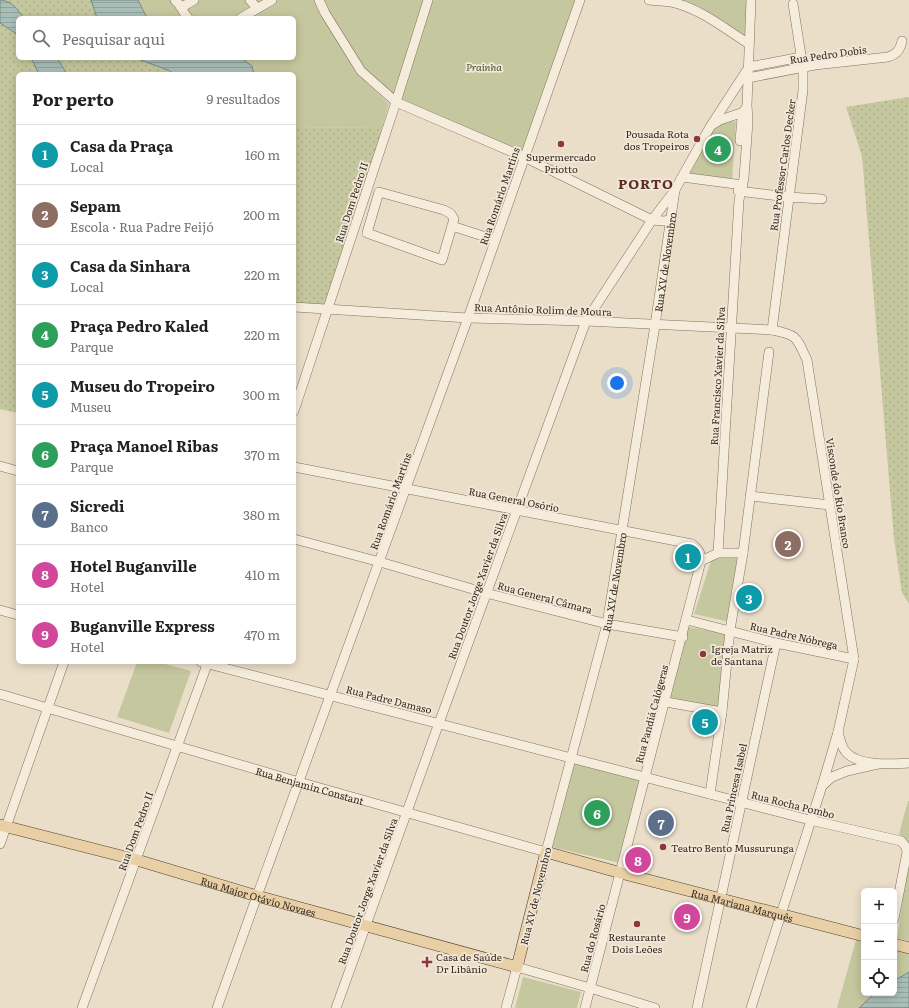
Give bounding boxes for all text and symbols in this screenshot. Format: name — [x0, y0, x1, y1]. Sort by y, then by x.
search box — [16, 16, 296, 60]
icon: search — [30, 27, 52, 49]
text: Pesquisar aqui — [62, 27, 165, 50]
street label: Rua Pedro Dobis — [789, 41, 868, 67]
park label: Prainha — [466, 59, 502, 74]
text: Por perto — [32, 86, 114, 111]
text: 9 resultados — [207, 89, 280, 108]
street label: Rua Professor Carlos Decker — [765, 98, 799, 232]
place label: Pousada Rota dos Tropeiros — [624, 126, 690, 153]
text: Casa da Praça — [70, 134, 173, 157]
marker: Pousada Rota dos Tropeiros — [692, 134, 702, 144]
pin: 4 — [705, 134, 731, 164]
marker: Supermercado Priotto — [556, 139, 566, 149]
text: 1 — [42, 145, 48, 164]
text: 160 m — [245, 145, 280, 164]
street label: Rua Romário Martins — [475, 145, 523, 247]
place label: Supermercado Priotto — [526, 149, 596, 176]
text: Local — [70, 157, 104, 176]
street label: Rua Dom Pedro II — [331, 160, 371, 244]
district label: PORTO — [618, 173, 674, 193]
text: Sepam — [70, 194, 121, 217]
text: 2 — [42, 205, 48, 224]
text: 200 m — [243, 205, 280, 224]
street label: Rua XV de Novembro — [650, 211, 679, 313]
text: Escola · Rua Padre Feijó — [70, 217, 214, 236]
text: Casa da Sinhara — [70, 254, 191, 277]
text: 3 — [41, 265, 49, 284]
text: 220 m — [244, 265, 280, 284]
text: Local — [70, 277, 104, 296]
street label: Rua Antônio Rolim de Moura — [474, 299, 613, 319]
street label: Rua Francisco Xavier da Silva — [706, 306, 728, 446]
text: Praça Pedro Kaled — [70, 314, 209, 337]
text: 4 — [41, 325, 49, 344]
text: 220 m — [244, 325, 280, 344]
text: Parque — [70, 337, 113, 356]
your location — [607, 373, 627, 393]
text: Museu do Tropeiro — [70, 374, 215, 397]
text: 5 — [41, 385, 49, 404]
text: 300 m — [243, 385, 280, 404]
text: Museu — [70, 397, 111, 416]
text: Praça Manoel Ribas — [70, 434, 218, 457]
street label: Visconde do Rio Branco — [823, 437, 855, 550]
text: 6 — [41, 445, 49, 464]
text: 370 m — [244, 445, 280, 464]
street label: Rua Romário Martins — [365, 450, 415, 552]
text: Parque — [70, 457, 113, 476]
street label: Rua General Osório — [467, 483, 561, 515]
text: Sicredi — [70, 494, 125, 517]
text: 7 — [41, 505, 49, 524]
text: 380 m — [243, 505, 280, 524]
street label: Rua Doutor Jorge Xavier da Silva — [443, 510, 511, 661]
text: Banco — [70, 517, 108, 536]
pin: 2 — [775, 529, 801, 559]
street label: Rua XV de Novembro — [598, 531, 629, 633]
pin: 1 — [675, 542, 701, 572]
text: Hotel Buganville — [70, 554, 197, 577]
text: 8 — [41, 565, 49, 584]
text: 410 m — [245, 565, 280, 584]
text: Hotel — [70, 577, 104, 596]
street label: Rua General Câmara — [496, 577, 595, 617]
pin: 3 — [736, 583, 762, 613]
text: Buganville Express — [70, 614, 215, 637]
street label: Rua Padre Nóbrega — [749, 618, 840, 653]
text: 9 — [41, 625, 49, 644]
text: 470 m — [244, 625, 280, 644]
text: Hotel — [70, 637, 104, 656]
place label: Igreja Matriz de Santana — [711, 641, 773, 668]
marker: Igreja Matriz de Santana — [698, 649, 708, 659]
street label: Rua Pandiá Calógeras — [631, 663, 672, 765]
street label: Rua Padre Damaso — [344, 681, 434, 717]
pin: 5 — [692, 707, 718, 737]
street label: Rua Princesa Isabel — [716, 741, 750, 834]
street label: Rua Benjamin Constant — [254, 762, 366, 808]
street label: Rua Rocha Pombo — [750, 786, 836, 822]
street label: Rua Dom Pedro II — [114, 789, 156, 873]
pin: 6 — [584, 798, 610, 828]
pin: 7 — [648, 808, 674, 838]
street label: Rua Doutor Jorge Xavier da Silva — [333, 815, 401, 966]
place label: Teatro Bento Mussurunga — [671, 840, 795, 855]
marker: Teatro Bento Mussurunga — [658, 842, 668, 852]
street label: Rua XV de Novembro — [516, 845, 554, 947]
pin: 8 — [625, 845, 651, 875]
street label: Rua Major Otávio Novaes — [199, 872, 318, 919]
street label: Rua Mariana Marquês — [690, 884, 795, 925]
map controls — [861, 888, 897, 996]
button: + — [861, 888, 897, 924]
street label: Rua do Rosário — [576, 902, 608, 974]
pin: 9 — [674, 902, 700, 932]
marker: Restaurante Dois Leões — [632, 919, 642, 929]
button: − — [861, 924, 897, 960]
place label: Restaurante Dois Leões — [608, 929, 666, 956]
place label: Casa de Saúde Dr Libânio — [436, 949, 502, 976]
marker: Casa de Saúde Dr Libânio — [421, 956, 433, 968]
button: locate — [861, 960, 897, 996]

